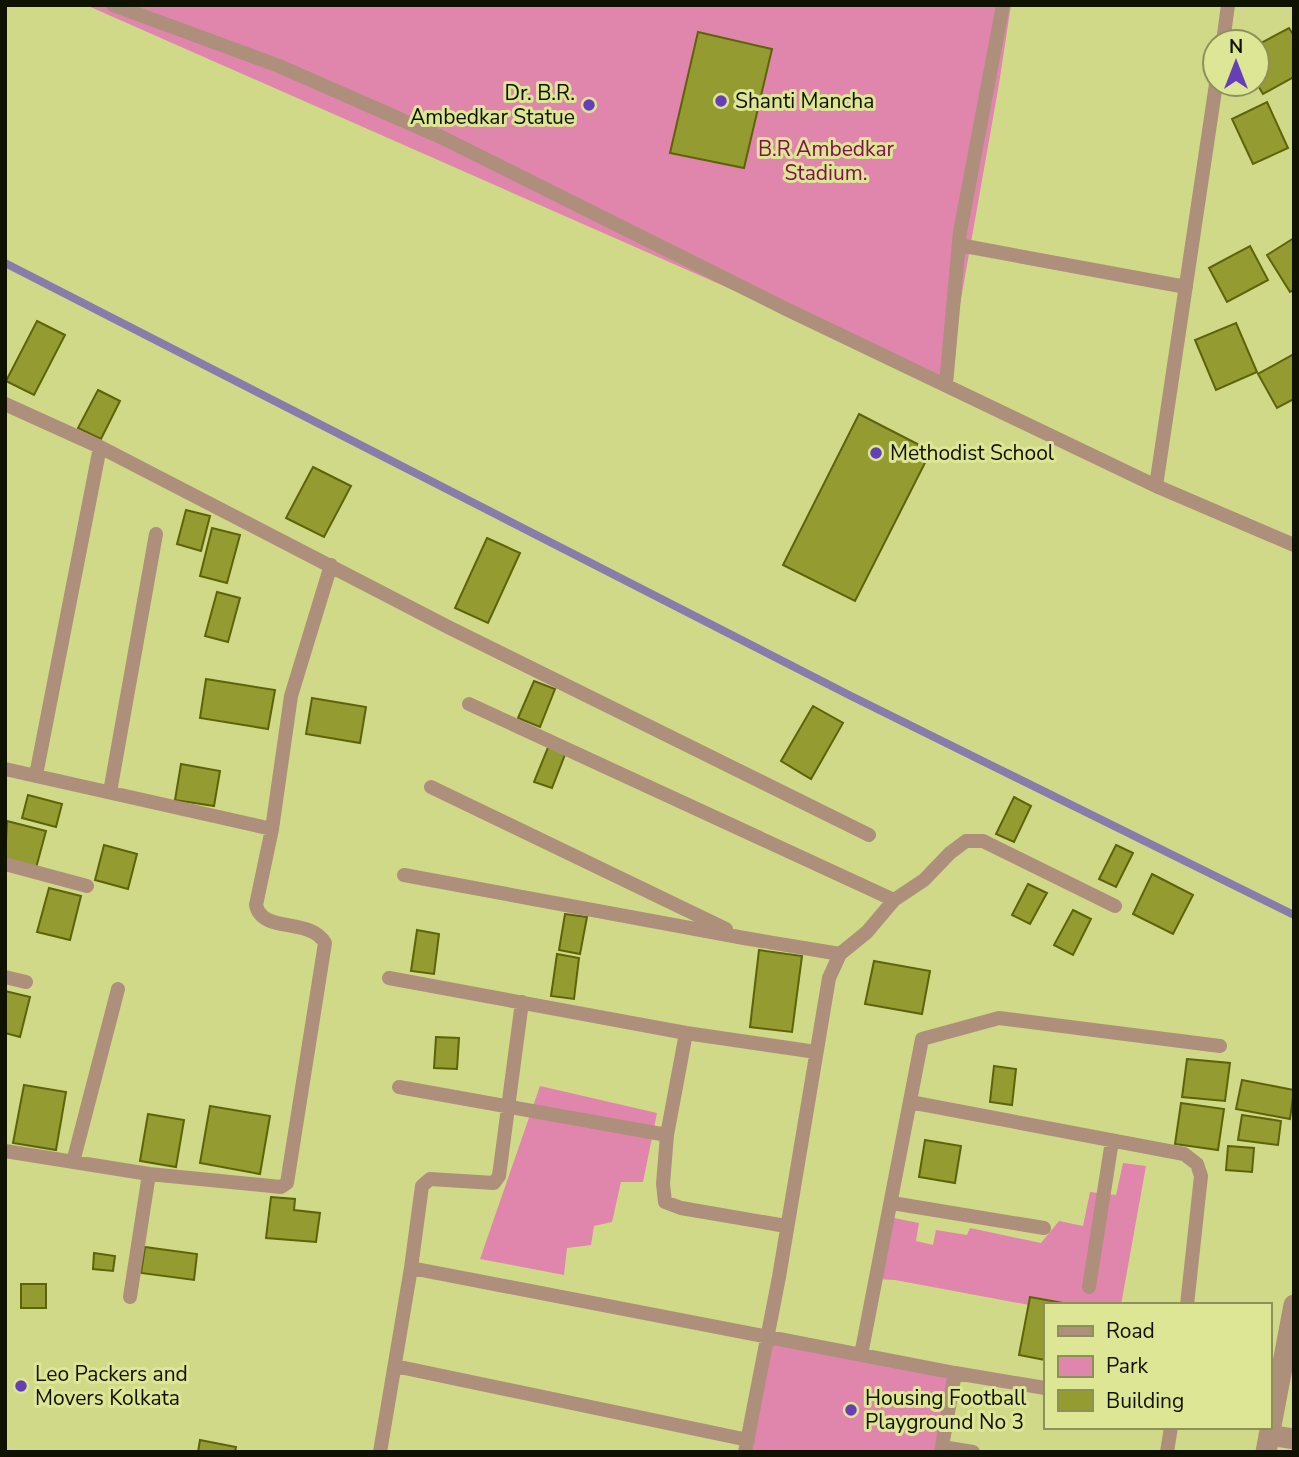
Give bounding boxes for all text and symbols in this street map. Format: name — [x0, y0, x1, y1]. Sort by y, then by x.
north arrow — [1201, 28, 1271, 98]
text: N — [1229, 34, 1243, 60]
place label: Dr. B.R. Ambedkar Statue — [410, 79, 575, 131]
place label: Shanti Mancha — [735, 87, 874, 115]
marker: Shanti Mancha — [713, 93, 729, 109]
marker: Dr. B.R. Ambedkar Statue — [581, 97, 597, 113]
park label: B.R Ambedkar Stadium. — [758, 135, 895, 187]
place label: Methodist School — [890, 439, 1055, 467]
marker: Methodist School — [868, 445, 884, 461]
legend — [1044, 1303, 1271, 1429]
text: Road — [1106, 1317, 1155, 1345]
text: Park — [1106, 1352, 1148, 1380]
place label: Leo Packers and Movers Kolkata — [35, 1360, 188, 1412]
marker: Leo Packers and Movers Kolkata — [13, 1378, 29, 1394]
place label: Housing Football Playground No 3 — [865, 1384, 1027, 1436]
text: Building — [1106, 1387, 1184, 1415]
marker: Housing Football Playground No 3 — [843, 1402, 859, 1418]

